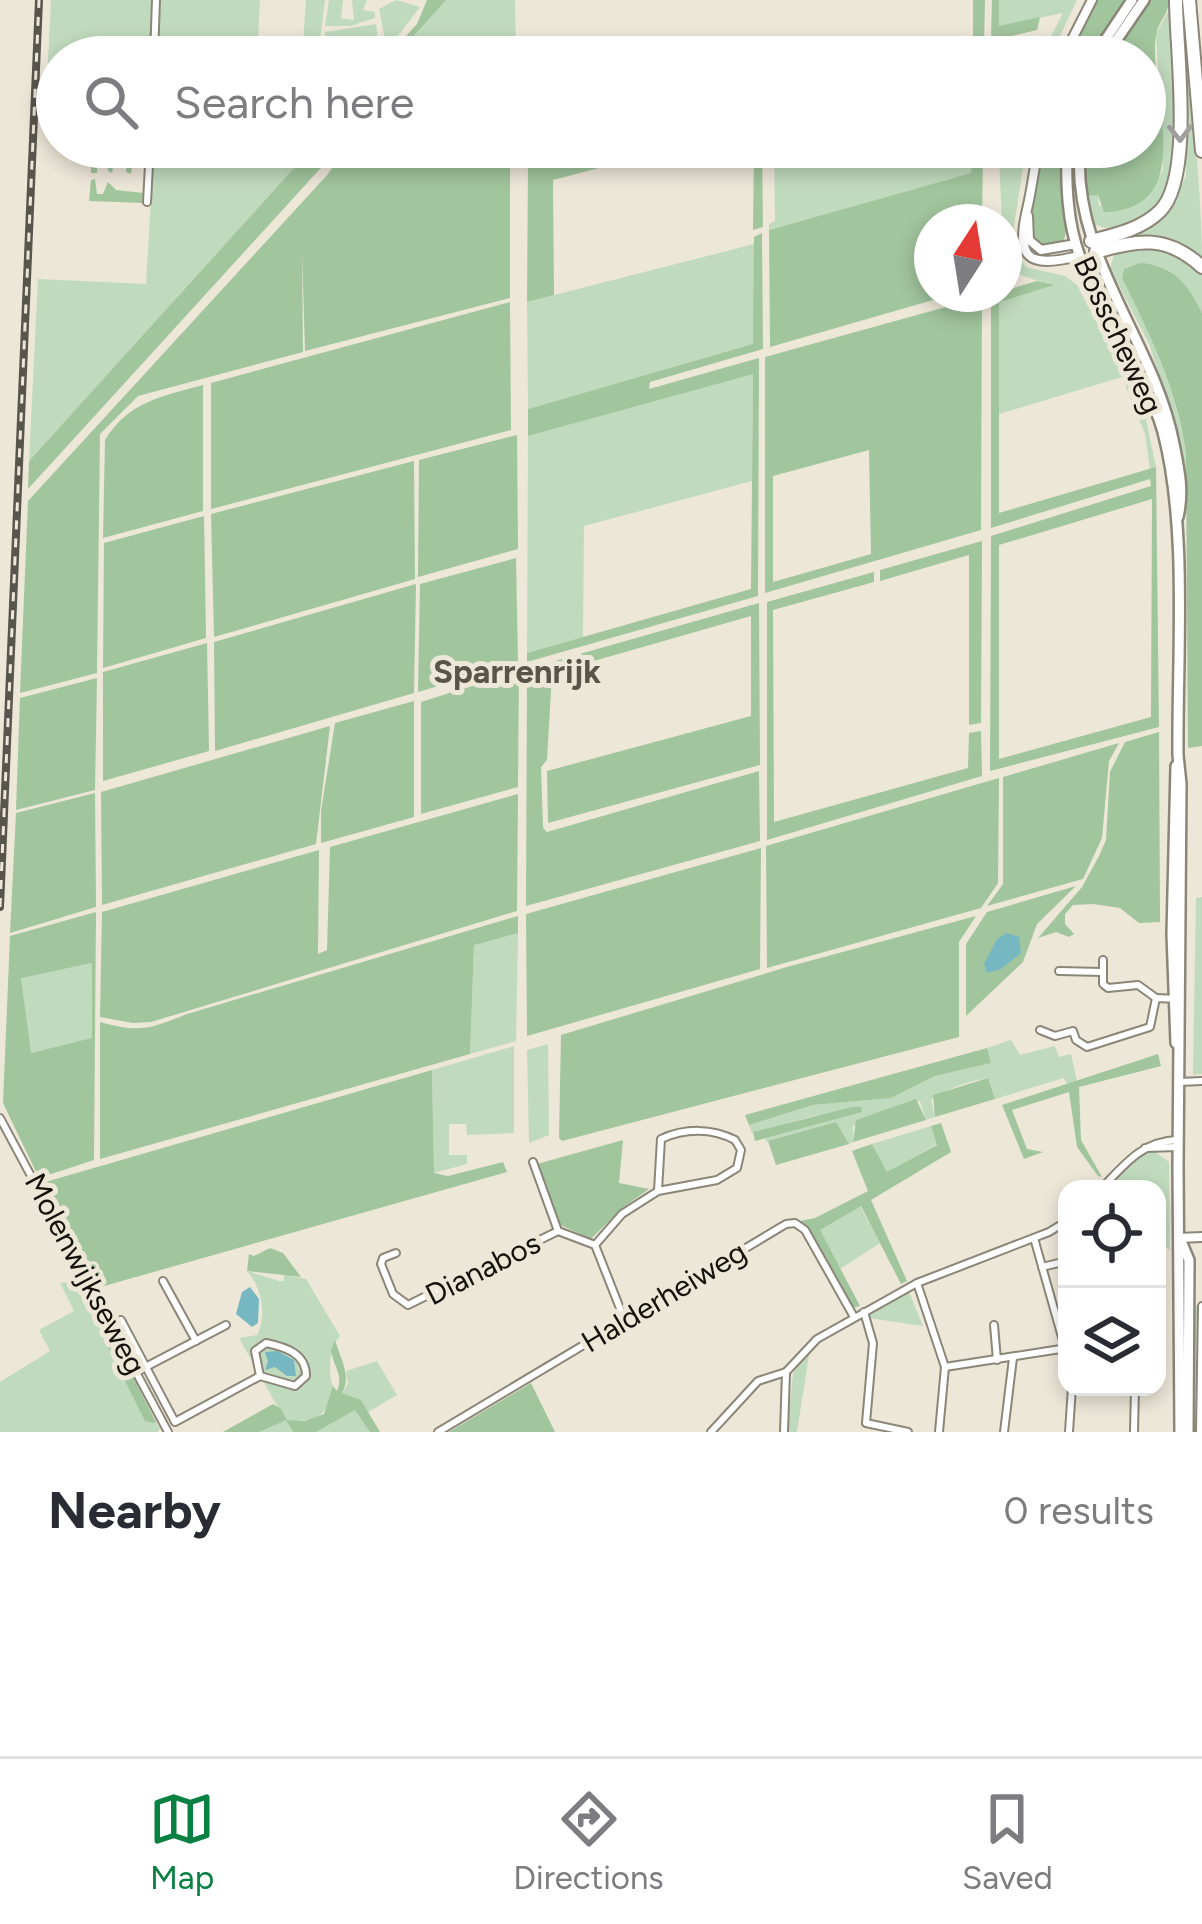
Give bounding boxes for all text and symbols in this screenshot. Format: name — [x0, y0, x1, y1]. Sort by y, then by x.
search box — [36, 36, 1166, 168]
icon: search — [78, 69, 144, 135]
text: Search here — [174, 75, 414, 129]
one-way arrow — [1166, 124, 1192, 143]
north arrow — [914, 204, 1022, 312]
street label: Bosscheweg — [1066, 250, 1171, 420]
district label: Sparrenrijk — [433, 652, 601, 691]
street label: Molenwijkseweg — [17, 1167, 154, 1381]
map controls — [1058, 1180, 1166, 1396]
button: locate — [1058, 1180, 1166, 1288]
street label: Dianabos — [419, 1224, 546, 1313]
street label: Halderheiweg — [575, 1233, 753, 1360]
button: layers — [1058, 1288, 1166, 1396]
text: Nearby — [48, 1480, 221, 1541]
text: 0 results — [1003, 1487, 1154, 1534]
tab: Map — [149, 1786, 215, 1897]
tab: Directions — [513, 1786, 664, 1897]
tab: Saved — [962, 1786, 1053, 1897]

